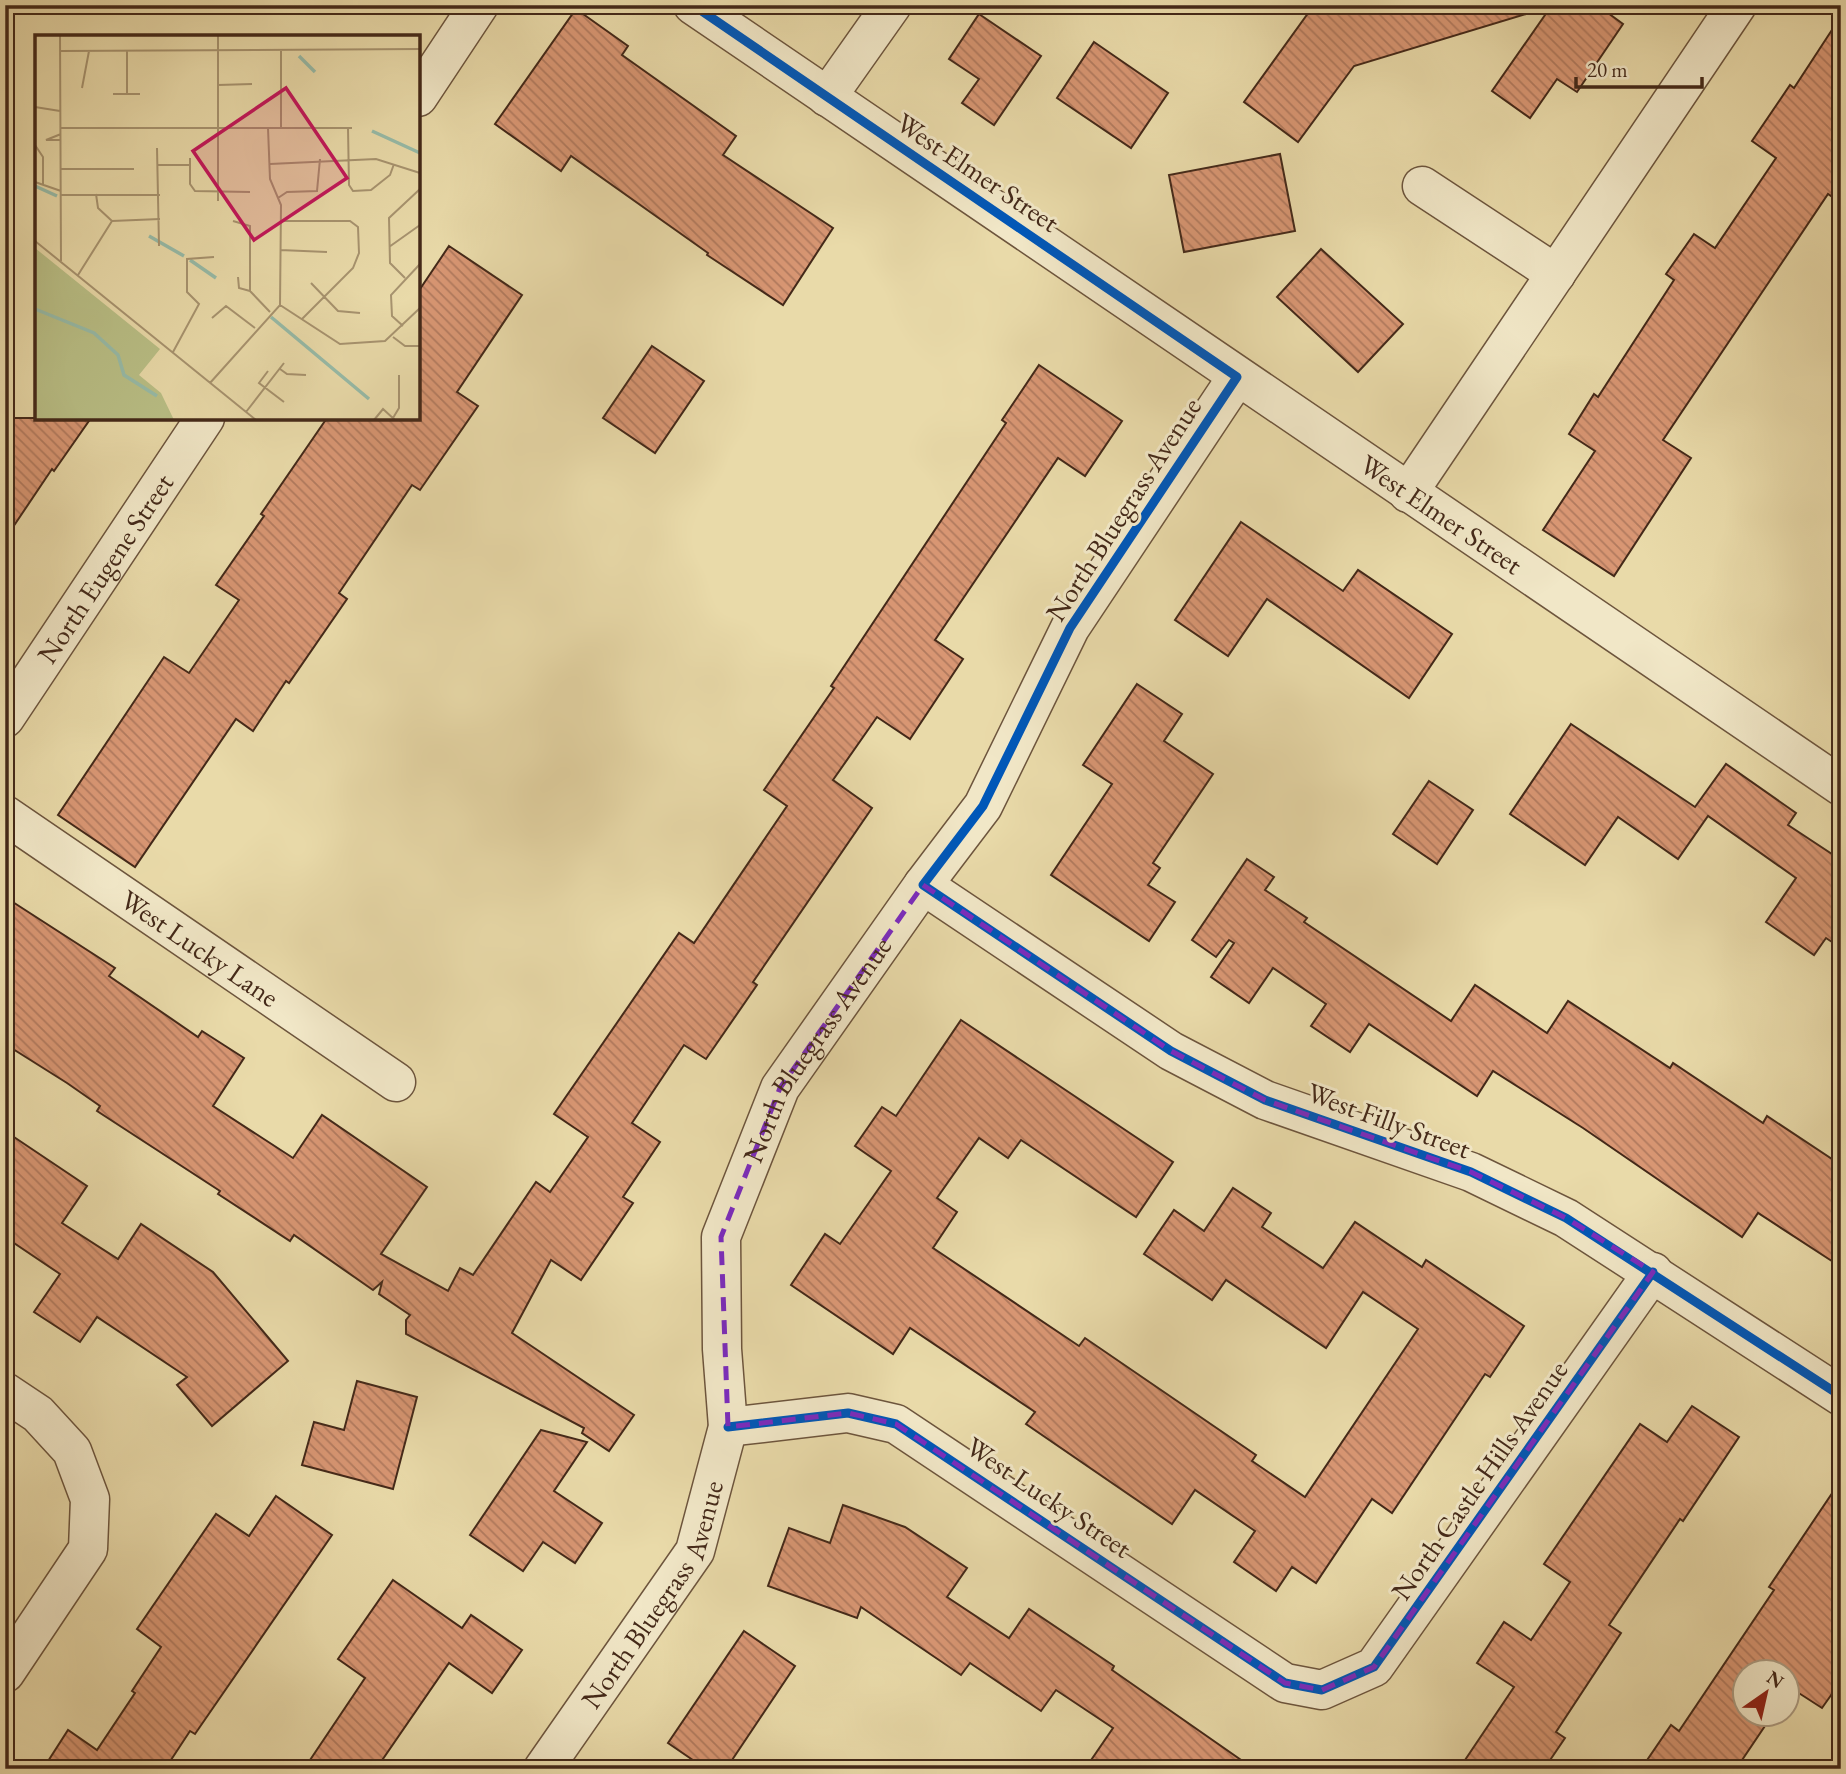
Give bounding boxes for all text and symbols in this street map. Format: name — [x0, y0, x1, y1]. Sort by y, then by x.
inset map — [35, 35, 420, 420]
scale bar — [1576, 46, 1702, 90]
text: 20 m — [1587, 56, 1628, 83]
street label: West Elmer Street — [890, 104, 1067, 240]
street label: North Bluegrass Avenue — [1037, 390, 1209, 628]
street label: West Elmer Street — [1353, 446, 1530, 582]
street label: North Eugene Street — [29, 466, 181, 670]
street label: West Lucky Lane — [114, 881, 286, 1015]
street label: North Bluegrass Avenue — [734, 929, 899, 1168]
street label: West Filly Street — [1302, 1074, 1476, 1166]
street label: North Castle Hills Avenue — [1383, 1353, 1575, 1607]
street label: West Lucky Street — [959, 1428, 1139, 1566]
street label: North Bluegrass Avenue — [573, 1477, 731, 1715]
north arrow — [1730, 1658, 1800, 1728]
text: N — [1762, 1665, 1789, 1694]

